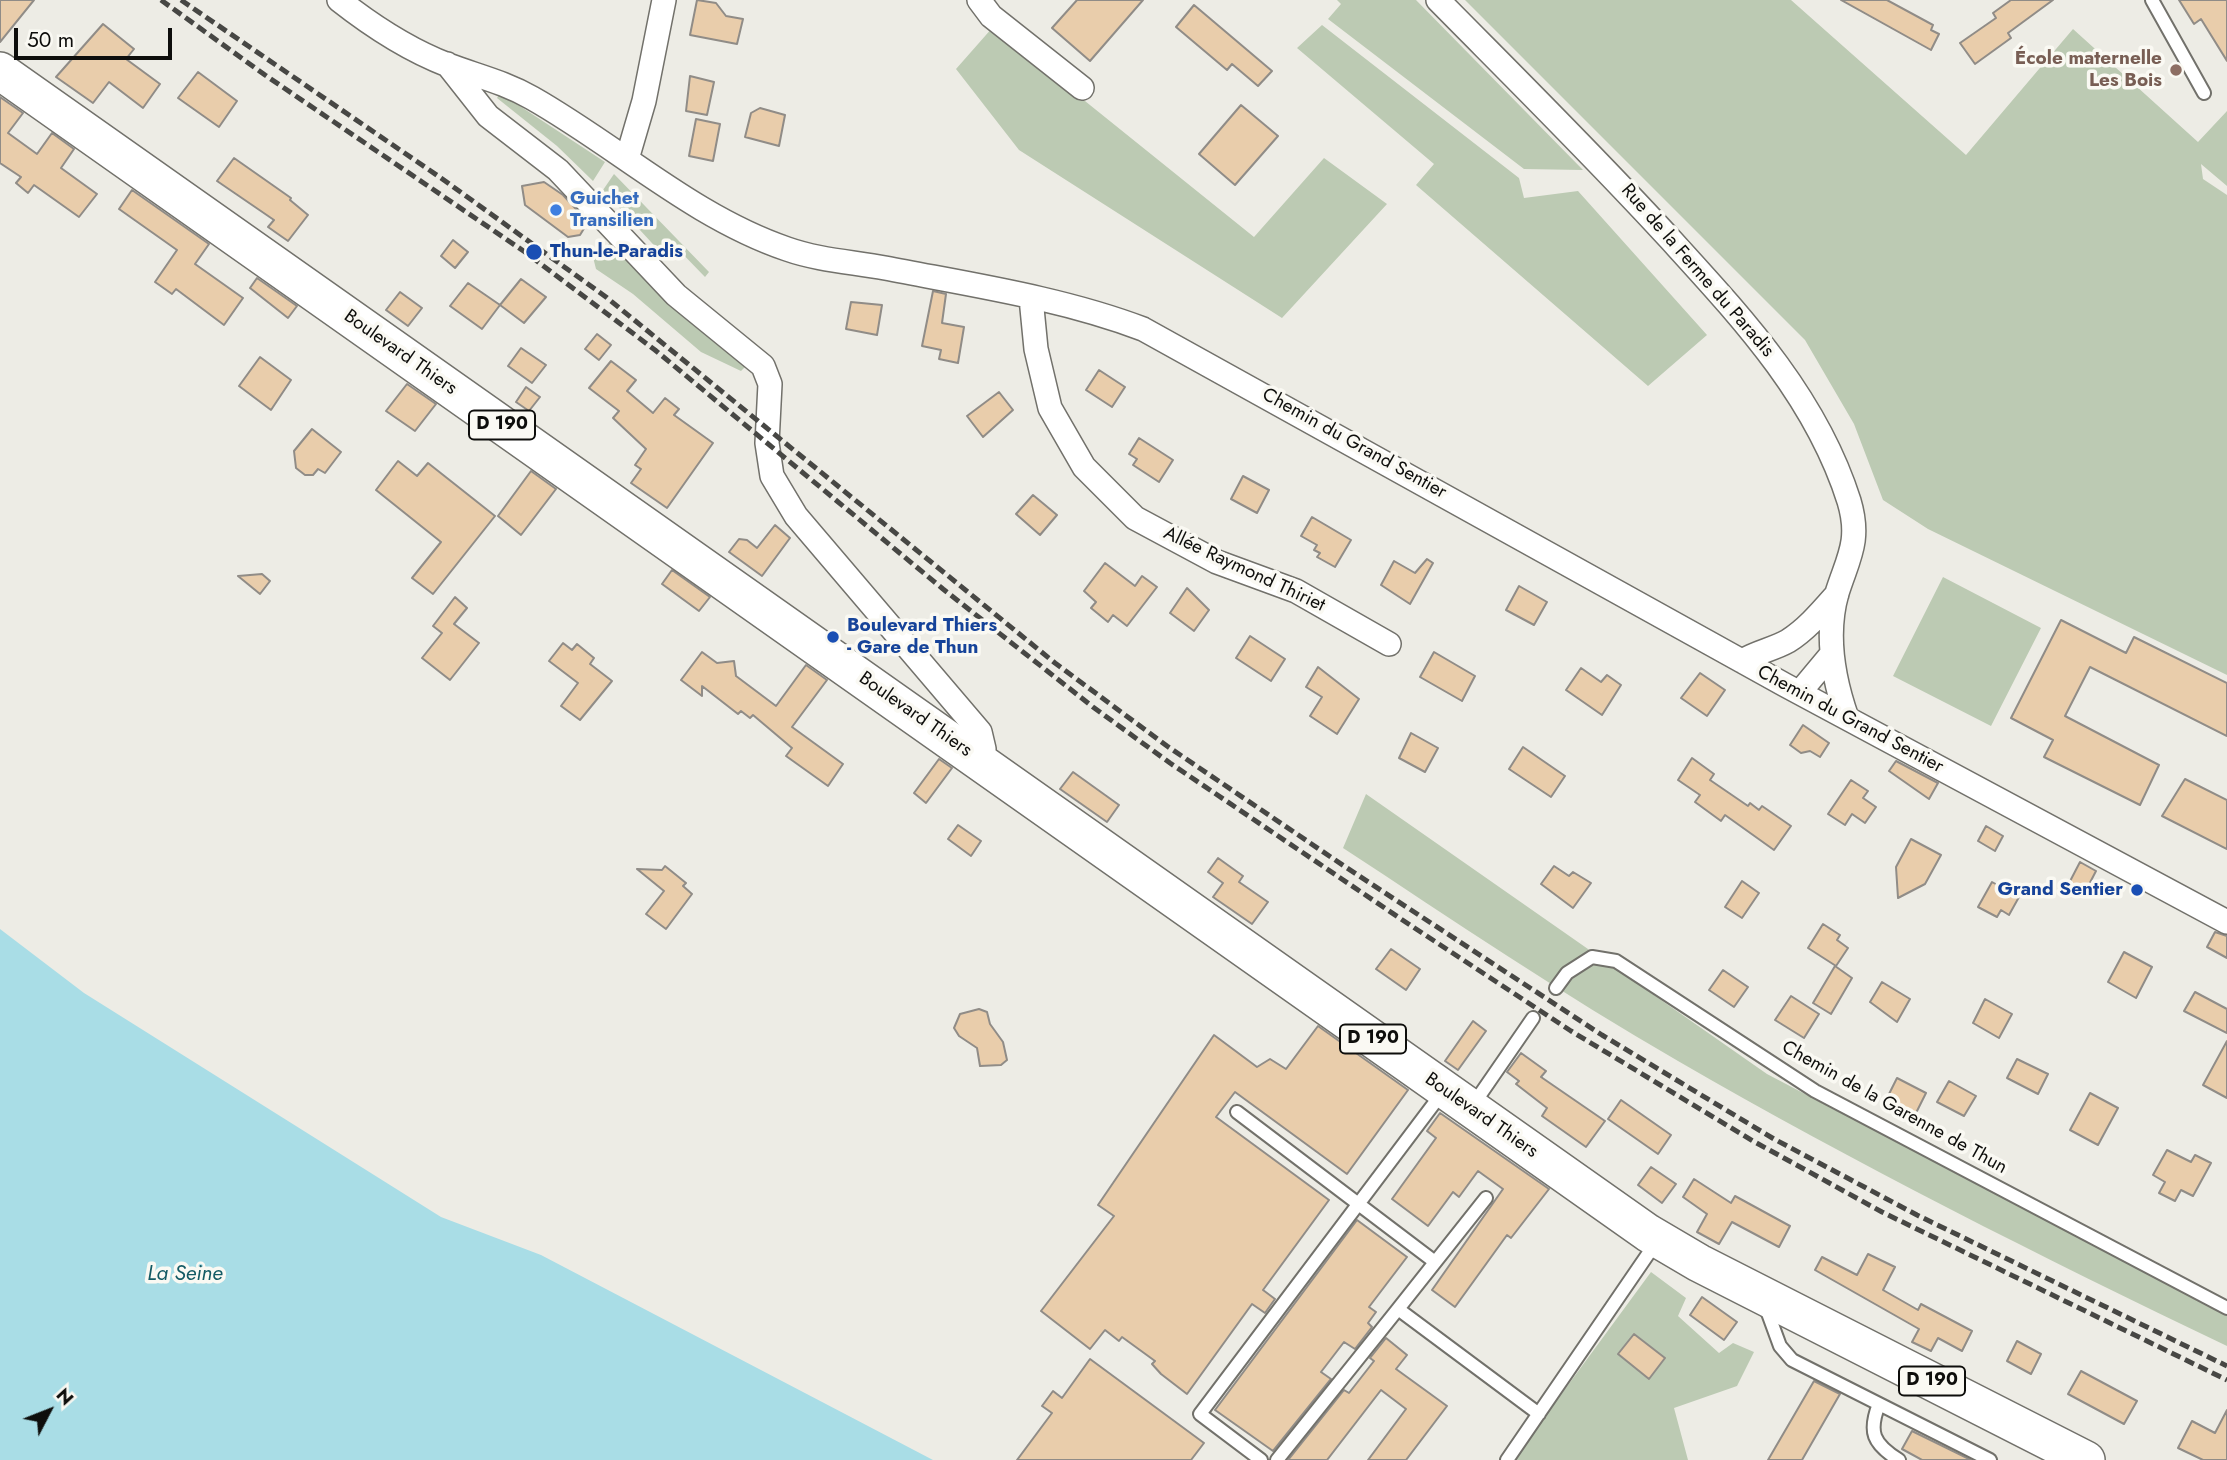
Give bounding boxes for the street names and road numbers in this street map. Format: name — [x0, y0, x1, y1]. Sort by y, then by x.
street label: Rue de la Ferme du Paradis — [1616, 180, 1778, 362]
street label: Boulevard Thiers — [339, 305, 461, 401]
street label: Chemin du Grand Sentier — [1258, 384, 1450, 504]
road number: D 190 — [469, 410, 535, 440]
street label: Allée Raymond Thiriet — [1159, 523, 1329, 617]
street label: Chemin du Grand Sentier — [1753, 661, 1947, 779]
street label: Boulevard Thiers — [854, 667, 976, 763]
road number: D 190 — [1340, 1024, 1406, 1054]
street label: Chemin de la Garenne de Thun — [1777, 1036, 2011, 1180]
street label: Boulevard Thiers — [1420, 1068, 1542, 1164]
road number: D 190 — [1899, 1366, 1965, 1396]

